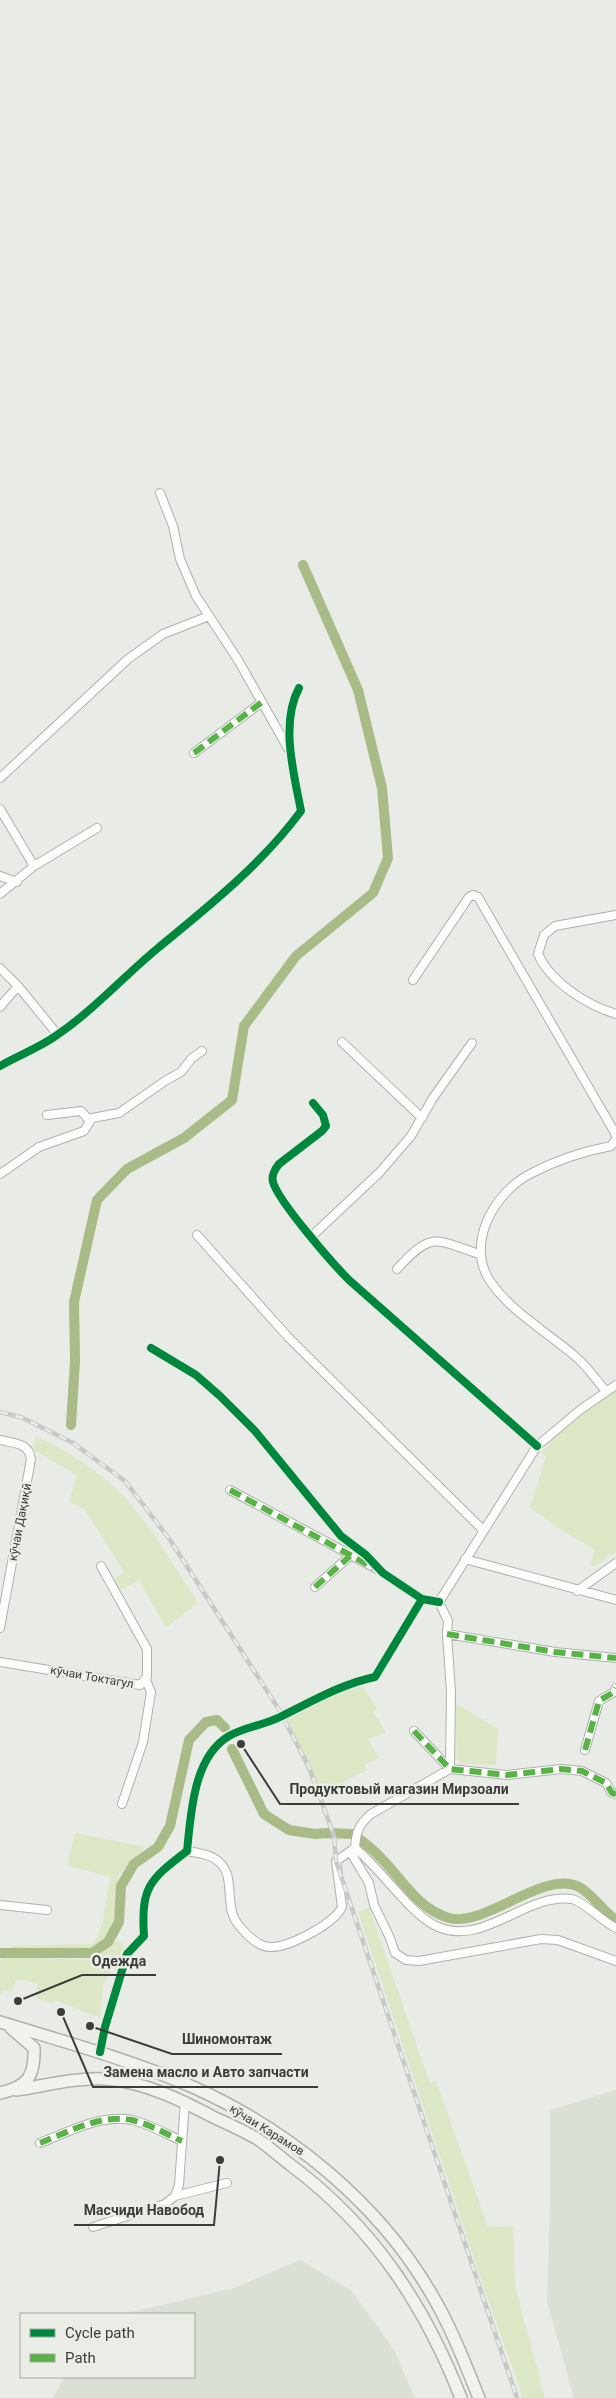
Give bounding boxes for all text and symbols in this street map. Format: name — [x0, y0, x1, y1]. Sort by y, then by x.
street label: кӯчаи Дақиқӣ — [6, 1482, 34, 1562]
street label: кӯчаи Токтагул — [49, 1663, 135, 1691]
callout: Продуктовый магазин Мирзоали — [280, 1775, 519, 1804]
text: Продуктовый магазин Мирзоали — [289, 1781, 509, 1797]
callout: Одежда — [82, 1946, 156, 1975]
text: Одежда — [92, 1953, 147, 1969]
callout: Шиномонтаж — [172, 2025, 282, 2054]
text: Шиномонтаж — [182, 2031, 272, 2047]
callout: Замена масло и Авто запчасти — [93, 2058, 318, 2087]
text: Замена масло и Авто запчасти — [103, 2064, 309, 2080]
street label: кӯчаи Карамов — [227, 2101, 307, 2159]
callout: Масчиди Навобод — [74, 2196, 214, 2225]
text: Масчиди Навобод — [84, 2202, 204, 2218]
legend — [20, 2313, 195, 2378]
text: Cycle path — [65, 2324, 135, 2342]
text: Path — [65, 2349, 96, 2367]

